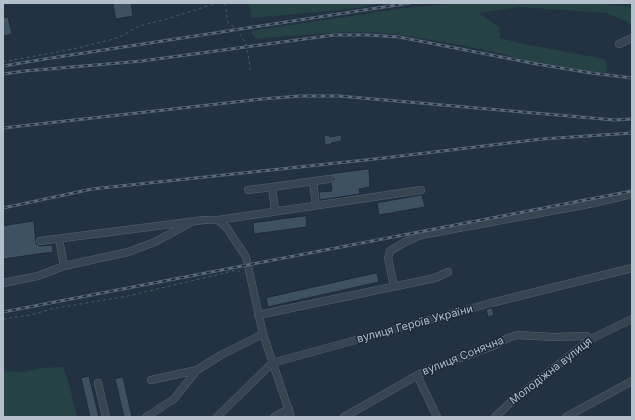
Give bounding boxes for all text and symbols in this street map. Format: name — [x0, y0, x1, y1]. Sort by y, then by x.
street label: вулиця Героїв України — [356, 302, 474, 346]
street label: вулиця Сонячна — [420, 334, 506, 378]
street label: Молодіжна вулиця — [507, 335, 595, 407]

